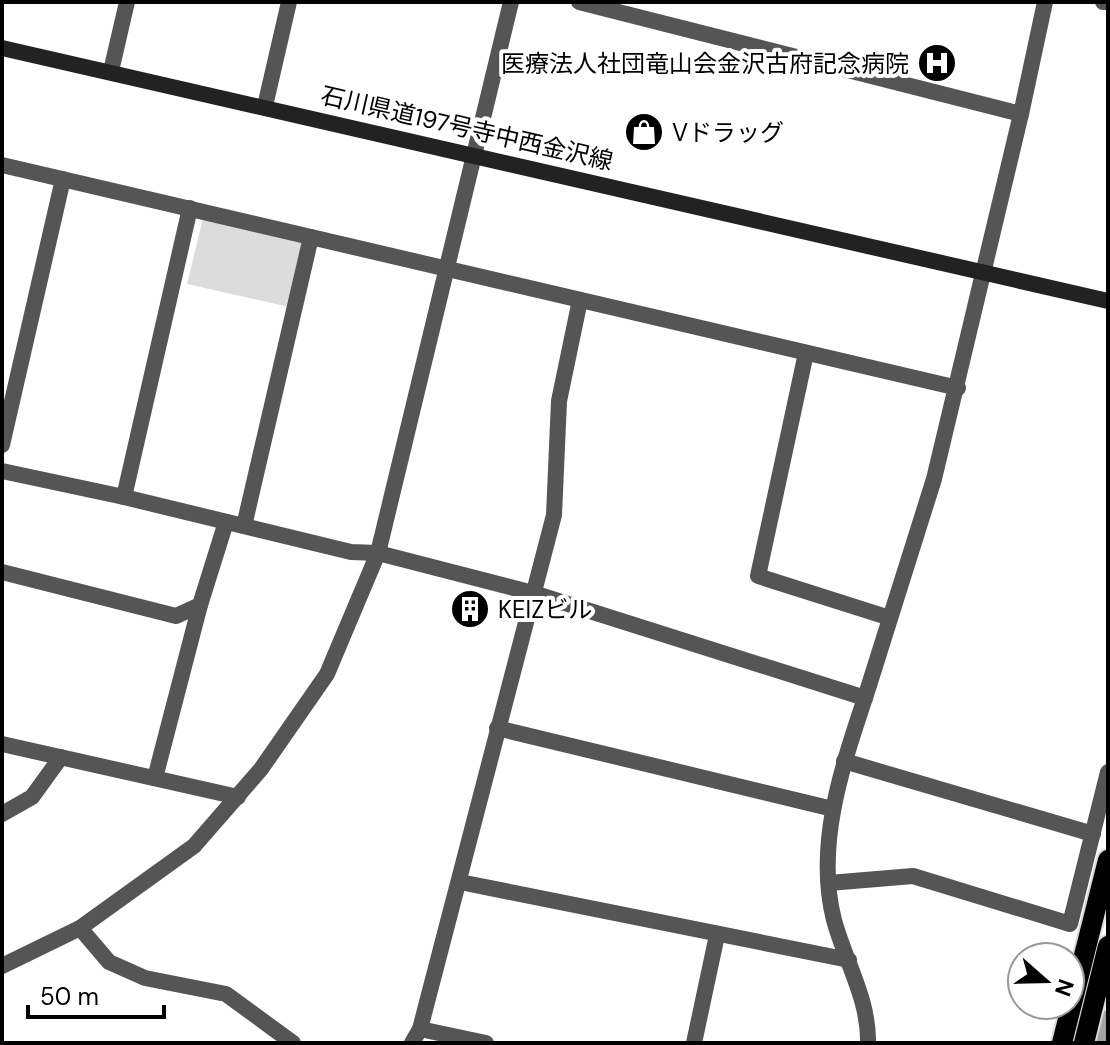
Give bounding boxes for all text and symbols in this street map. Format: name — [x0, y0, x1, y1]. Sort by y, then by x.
hospital icon: 医療法人社団竜山会金沢古府記念病院 — [916, 42, 958, 84]
place label: 医療法人社団竜山会金沢古府記念病院 — [501, 48, 909, 79]
street label: 石川県道197号寺中西金沢線 — [318, 79, 616, 177]
shop icon: Vドラッグ — [623, 111, 665, 153]
place label: Vドラッグ — [672, 117, 784, 148]
building icon: KEIZビル — [449, 588, 491, 630]
place label: KEIZビル — [498, 594, 592, 625]
north arrow — [1006, 941, 1086, 1021]
scale bar — [28, 969, 164, 1019]
text: N — [1048, 975, 1081, 1000]
text: 50 m — [40, 981, 99, 1012]

